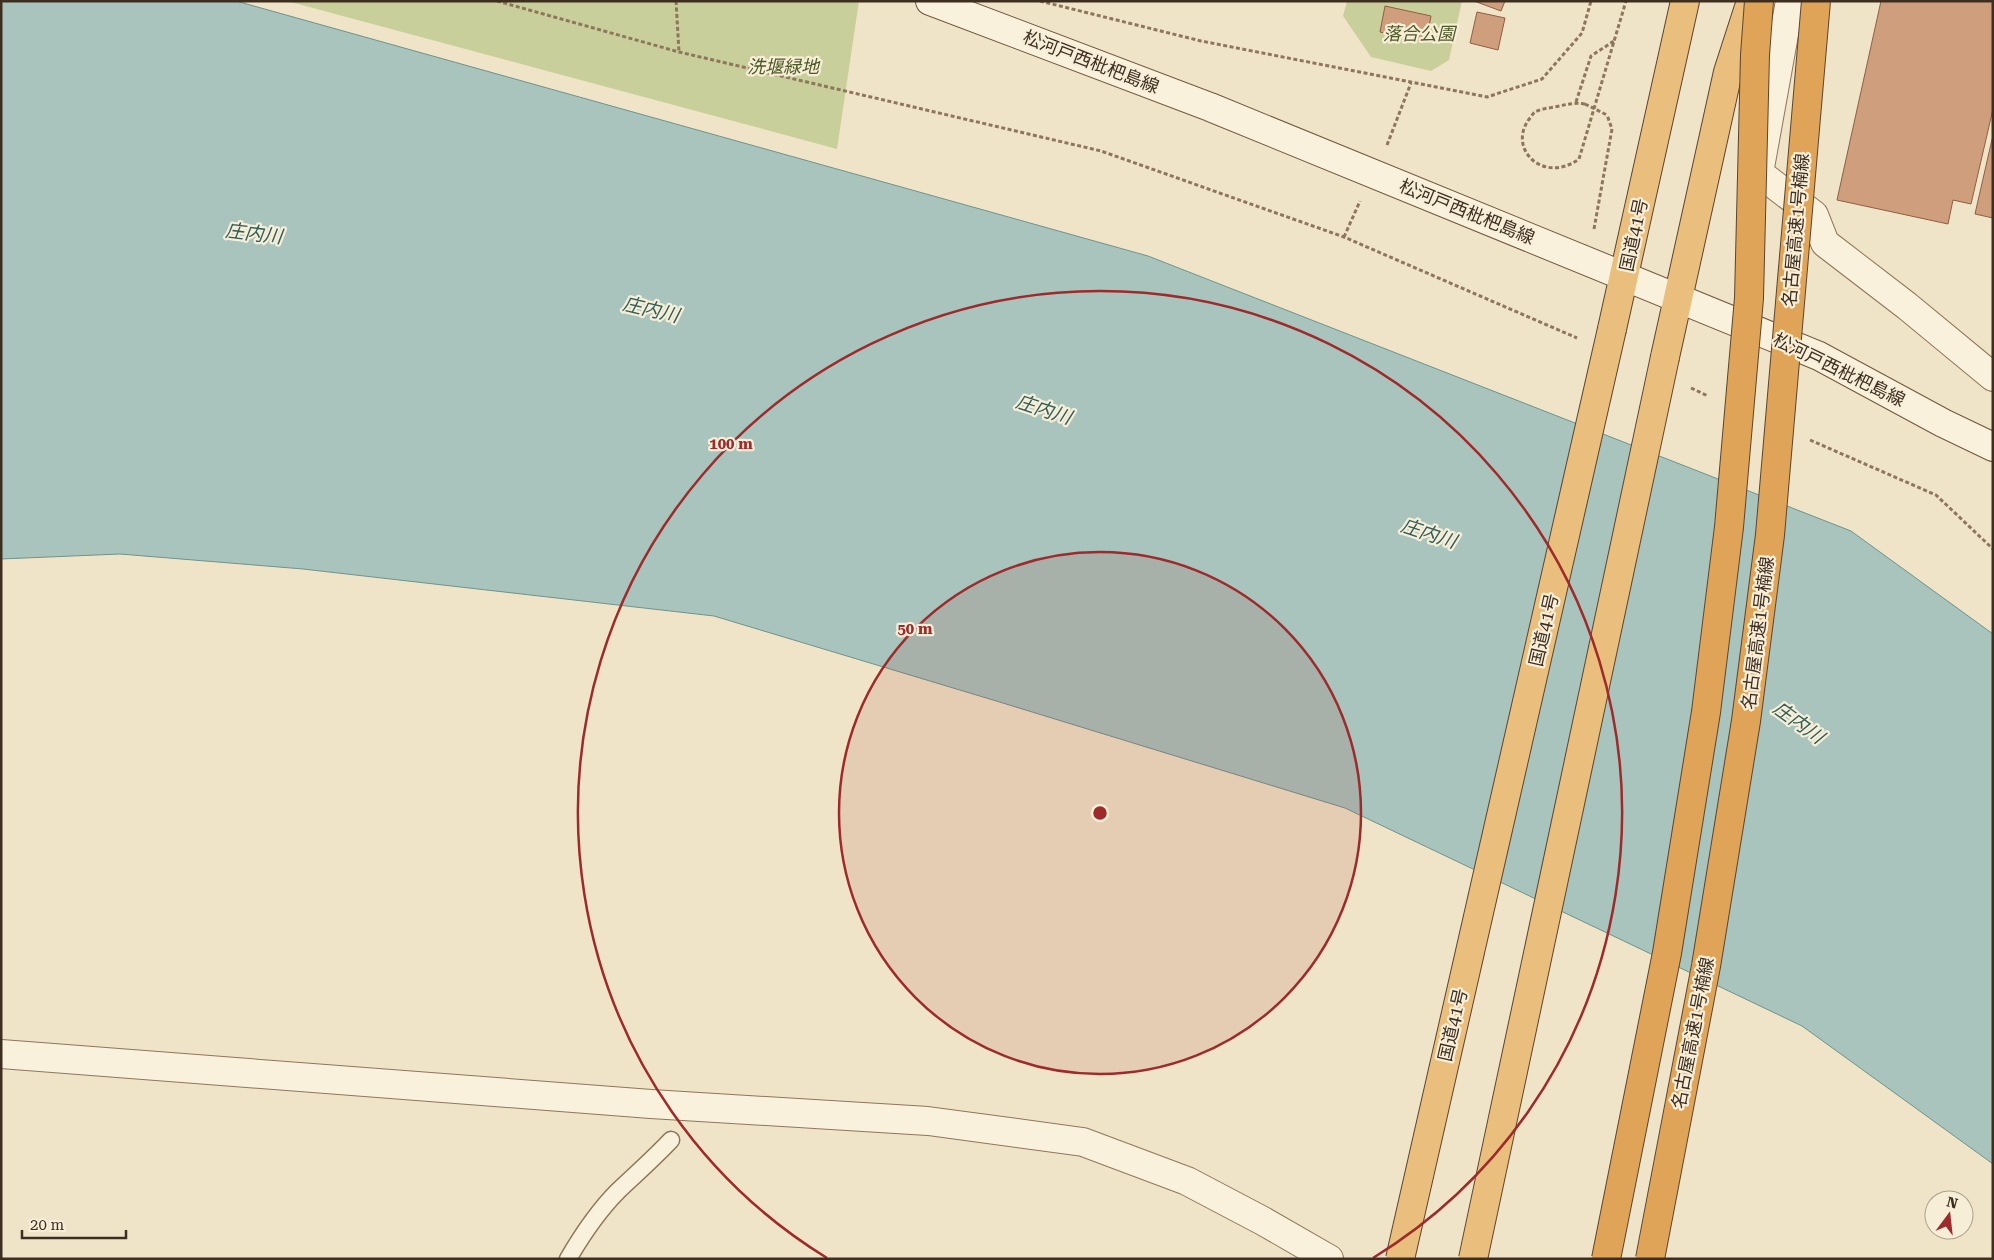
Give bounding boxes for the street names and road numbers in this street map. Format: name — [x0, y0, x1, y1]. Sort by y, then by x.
street label: 松河戸西枇杷島線 — [1020, 26, 1162, 97]
street label: 名古屋高速1号楠線 — [1778, 152, 1813, 308]
street label: 松河戸西枇杷島線 — [1396, 175, 1538, 248]
street label: 国道41号 — [1616, 196, 1651, 273]
street label: 松河戸西枇杷島線 — [1770, 329, 1909, 411]
street label: 名古屋高速1号楠線 — [1738, 555, 1777, 711]
street label: 国道41号 — [1525, 591, 1562, 668]
street label: 名古屋高速1号楠線 — [1668, 955, 1718, 1111]
street label: 国道41号 — [1434, 986, 1471, 1063]

